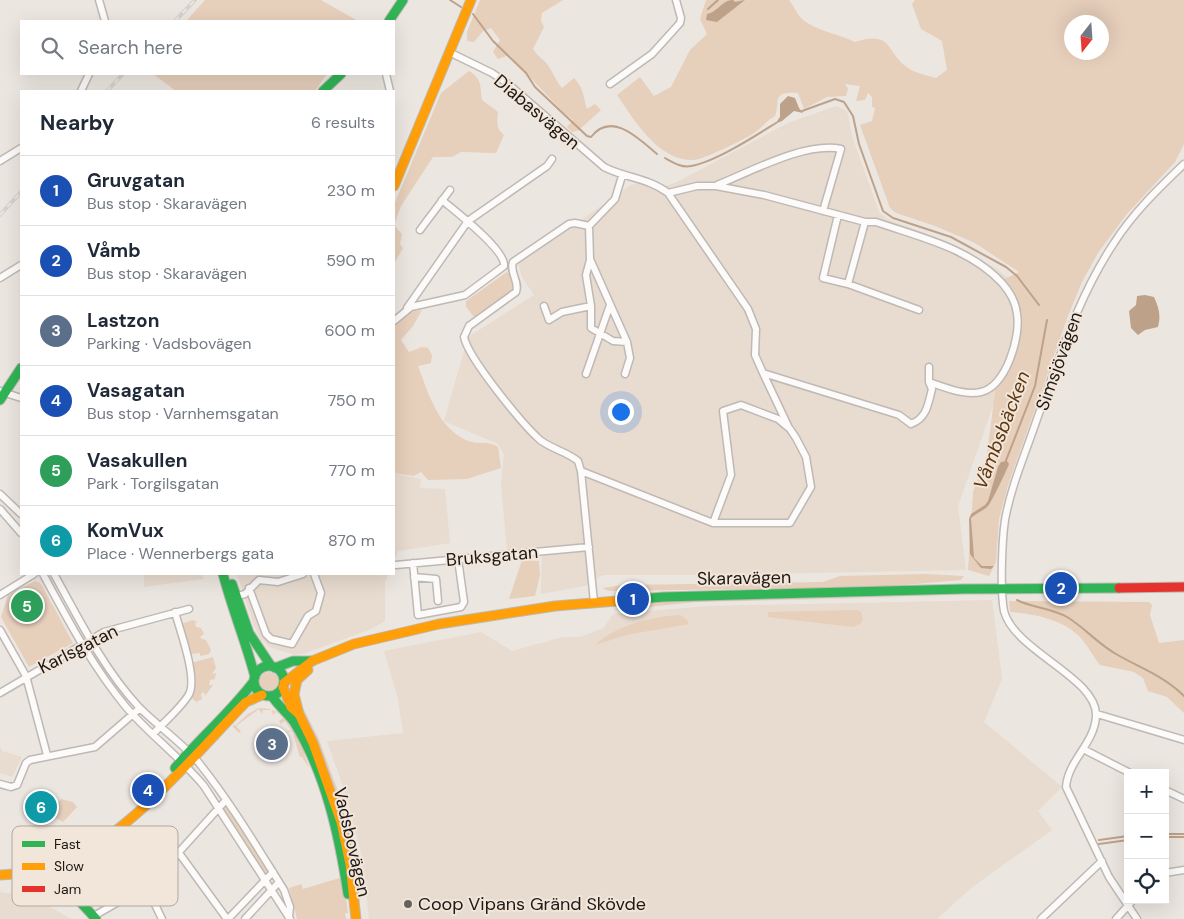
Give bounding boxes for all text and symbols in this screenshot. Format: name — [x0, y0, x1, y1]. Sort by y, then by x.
north arrow — [1064, 15, 1109, 60]
search box — [20, 20, 395, 75]
icon: search — [38, 34, 66, 62]
text: Search here — [78, 35, 183, 60]
street label: Diabasvägen — [489, 69, 585, 155]
text: Nearby — [40, 109, 114, 137]
text: 6 results — [311, 112, 375, 133]
text: Gruvgatan — [87, 168, 185, 193]
text: 1 — [53, 180, 59, 201]
text: 230 m — [327, 180, 375, 201]
text: Bus stop · Skaravägen — [87, 193, 247, 214]
text: Våmb — [87, 238, 141, 263]
text: 2 — [51, 250, 61, 271]
text: 590 m — [326, 250, 375, 271]
text: Bus stop · Skaravägen — [87, 263, 247, 284]
text: Lastzon — [87, 308, 159, 333]
street label: Simsjövägen — [1030, 308, 1088, 414]
text: 3 — [51, 320, 61, 341]
text: 600 m — [325, 320, 375, 341]
text: Parking · Vadsbovägen — [87, 333, 252, 354]
water label: Våmbsbäcken — [967, 367, 1036, 493]
text: Vasagatan — [87, 378, 185, 403]
text: 4 — [51, 390, 61, 411]
text: 750 m — [328, 390, 375, 411]
your location — [608, 399, 634, 425]
text: Bus stop · Varnhemsgatan — [87, 403, 279, 424]
text: Vasakullen — [87, 448, 188, 473]
text: 5 — [51, 460, 61, 481]
text: 770 m — [329, 460, 375, 481]
text: Park · Torgilsgatan — [87, 473, 219, 494]
text: KomVux — [87, 518, 164, 543]
text: 6 — [51, 530, 61, 551]
text: 870 m — [328, 530, 375, 551]
street label: Bruksgatan — [445, 540, 539, 572]
text: Place · Wennerbergs gata — [87, 543, 274, 564]
street label: Skaravägen — [697, 565, 791, 591]
pin: 2 — [1045, 569, 1077, 607]
pin: 1 — [617, 580, 649, 618]
pin: 5 — [11, 587, 43, 625]
street label: Karlsgatan — [34, 619, 122, 679]
pin: 3 — [256, 725, 288, 763]
map controls — [1124, 769, 1169, 904]
button: + — [1124, 769, 1169, 814]
pin: 4 — [132, 771, 164, 809]
street label: Vadsbovägen — [328, 785, 376, 899]
pin: 6 — [25, 788, 57, 826]
button: − — [1124, 814, 1169, 859]
legend — [12, 826, 178, 906]
text: Fast — [54, 835, 81, 853]
text: Slow — [54, 857, 84, 875]
button: locate — [1124, 859, 1169, 904]
text: Jam — [54, 880, 81, 898]
place label: Coop Vipans Gränd Skövde — [418, 892, 646, 916]
marker: Coop Vipans Gränd Skövde — [402, 898, 414, 910]

